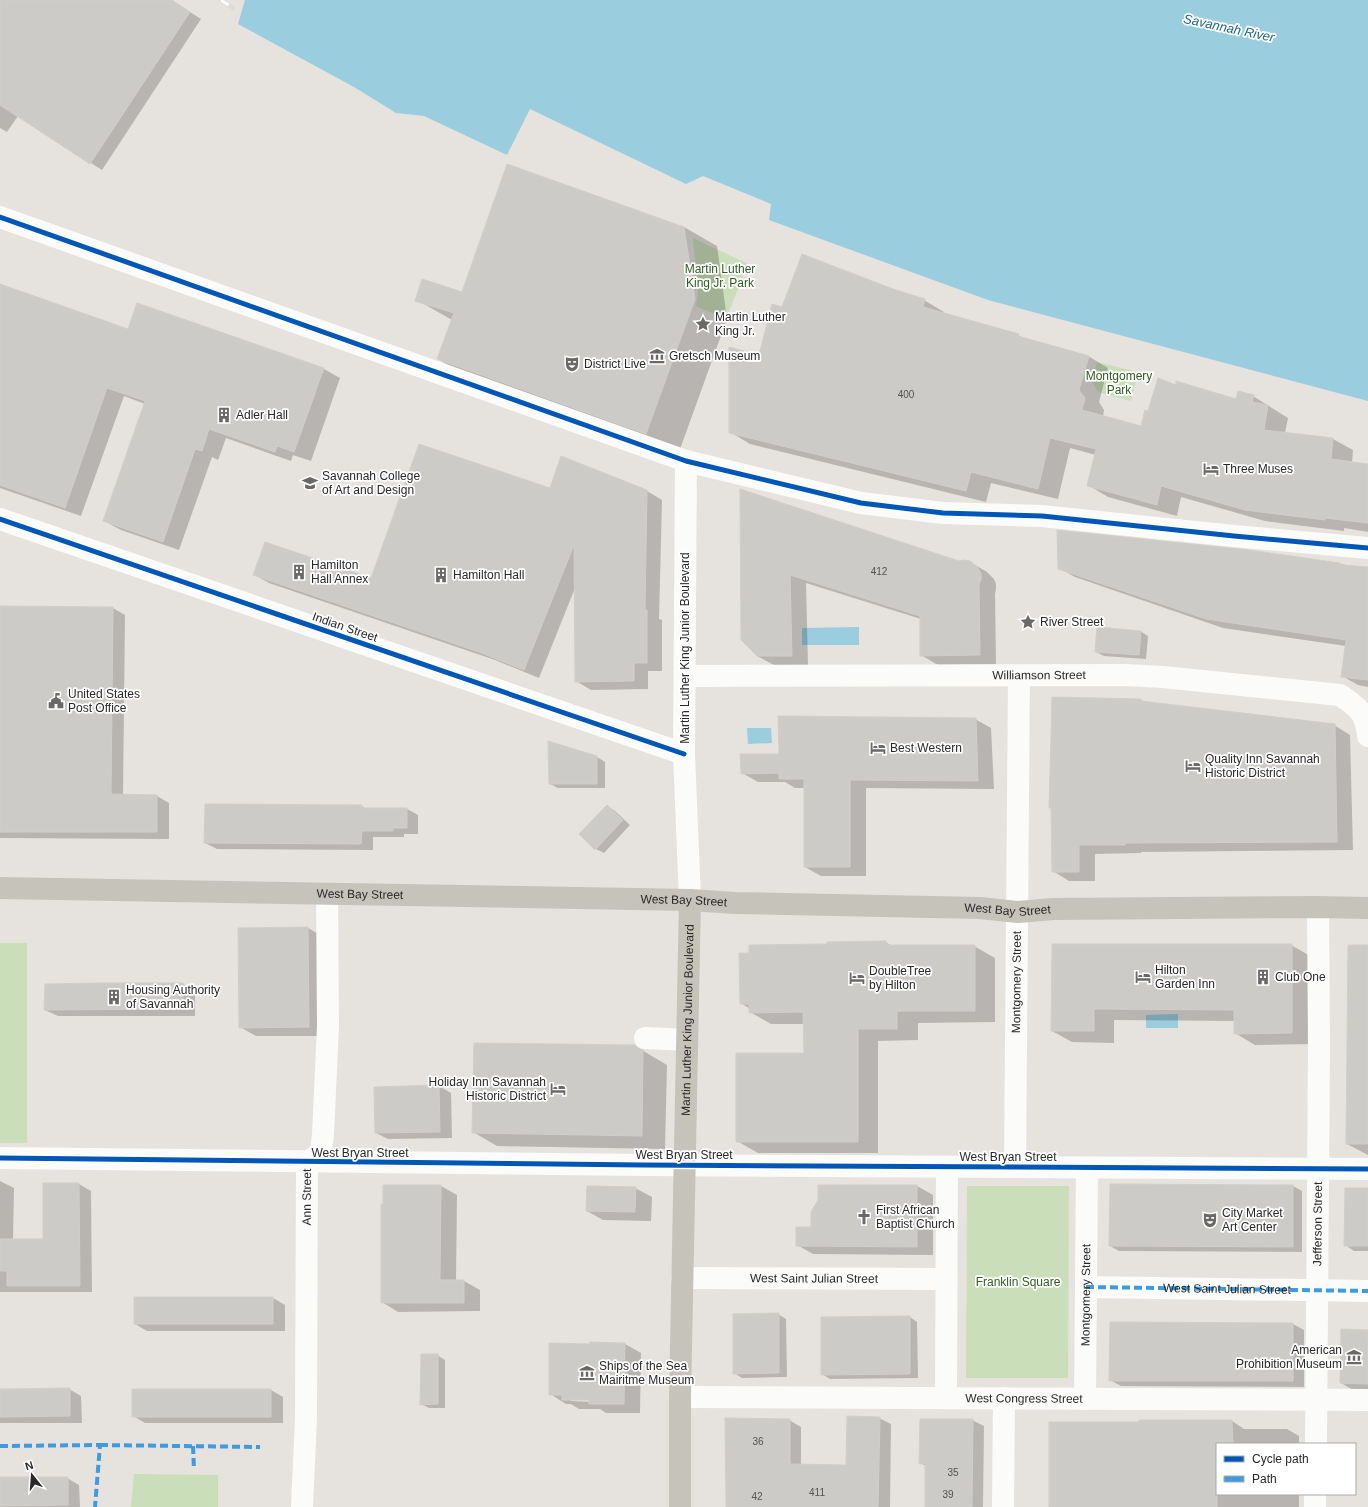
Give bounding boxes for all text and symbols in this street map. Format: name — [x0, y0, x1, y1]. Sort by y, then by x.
water label: Savannah River — [1182, 11, 1276, 45]
park label: Martin Luther King Jr. Park — [685, 262, 755, 290]
place label: Martin Luther King Jr. — [715, 310, 786, 338]
place icon: Martin Luther King Jr. — [694, 315, 712, 333]
museum icon: Gretsch Museum — [648, 347, 666, 365]
place label: Gretsch Museum — [669, 349, 760, 363]
theatre icon: District Live — [563, 355, 581, 373]
place label: District Live — [584, 357, 646, 371]
park label: Montgomery Park — [1086, 369, 1152, 397]
house number: 400 — [898, 389, 915, 400]
building icon: Adler Hall — [215, 406, 233, 424]
place label: Adler Hall — [236, 408, 288, 422]
hotel icon: Three Muses — [1202, 460, 1220, 478]
place label: Three Muses — [1223, 462, 1293, 476]
place label: Savannah College of Art and Design — [322, 469, 420, 497]
school or university icon: Savannah College of Art and Design — [301, 474, 319, 492]
street label: Martin Luther King Junior Boulevard — [678, 552, 692, 744]
place label: Hamilton Hall Annex — [311, 558, 368, 586]
building icon: Hamilton Hall Annex — [290, 563, 308, 581]
building icon: Hamilton Hall — [432, 566, 450, 584]
house number: 412 — [871, 566, 888, 577]
place label: Hamilton Hall — [453, 568, 524, 582]
street label: Indian Street — [311, 609, 380, 645]
place icon: River Street — [1019, 613, 1037, 631]
place label: River Street — [1040, 615, 1104, 629]
street label: Williamson Street — [992, 668, 1086, 682]
place label: United States Post Office — [68, 687, 140, 715]
public building icon: United States Post Office — [47, 692, 65, 710]
hotel icon: Best Western — [869, 739, 887, 757]
place label: Best Western — [890, 741, 962, 755]
place label: Quality Inn Savannah Historic District — [1205, 752, 1320, 780]
hotel icon: Quality Inn Savannah Historic District — [1184, 757, 1202, 775]
street label: West Bay Street — [317, 887, 404, 902]
street label: West Bay Street — [640, 892, 728, 910]
street label: West Bay Street — [964, 901, 1052, 919]
street label: Martin Luther King Junior Boulevard — [679, 924, 697, 1116]
street label: Montgomery Street — [1009, 930, 1024, 1033]
place label: Hilton Garden Inn — [1155, 963, 1215, 991]
place label: DoubleTree by Hilton — [869, 964, 932, 992]
hotel icon: Hilton Garden Inn — [1134, 968, 1152, 986]
building icon: Club One — [1254, 968, 1272, 986]
hotel icon: DoubleTree by Hilton — [848, 969, 866, 987]
place label: Club One — [1275, 970, 1326, 984]
place label: Housing Authority of Savannah — [126, 983, 220, 1011]
building icon: Housing Authority of Savannah — [105, 988, 123, 1006]
place label: Holiday Inn Savannah Historic District — [429, 1075, 547, 1103]
hotel icon: Holiday Inn Savannah Historic District — [549, 1080, 567, 1098]
street label: West Bryan Street — [311, 1146, 409, 1160]
street label: West Bryan Street — [635, 1148, 733, 1162]
street label: West Bryan Street — [959, 1150, 1057, 1164]
street label: Ann Street — [300, 1168, 314, 1226]
street label: Jefferson Street — [1310, 1181, 1325, 1266]
place label: First African Baptist Church — [876, 1203, 955, 1231]
place label: City Market Art Center — [1222, 1206, 1283, 1234]
church icon: First African Baptist Church — [855, 1208, 873, 1226]
theatre icon: City Market Art Center — [1201, 1211, 1219, 1229]
street label: Montgomery Street — [1078, 1243, 1093, 1346]
street label: West Saint Julian Street — [750, 1271, 879, 1286]
park label: Franklin Square — [976, 1275, 1061, 1289]
street label: West Saint Julian Street — [1163, 1281, 1292, 1297]
place label: American Prohibition Museum — [1236, 1343, 1342, 1371]
museum icon: American Prohibition Museum — [1345, 1348, 1363, 1366]
place label: Ships of the Sea Mairitme Museum — [599, 1359, 694, 1387]
museum icon: Ships of the Sea Mairitme Museum — [578, 1364, 596, 1382]
street label: West Congress Street — [965, 1391, 1083, 1406]
house number: 36 — [752, 1436, 764, 1447]
legend — [1216, 1443, 1356, 1495]
text: Cycle path — [1252, 1452, 1309, 1466]
north arrow — [12, 1455, 52, 1495]
text: N — [24, 1459, 35, 1472]
house number: 35 — [947, 1467, 959, 1478]
text: Path — [1252, 1472, 1277, 1486]
house number: 411 — [809, 1487, 825, 1498]
house number: 39 — [942, 1489, 954, 1500]
house number: 42 — [751, 1491, 763, 1502]

